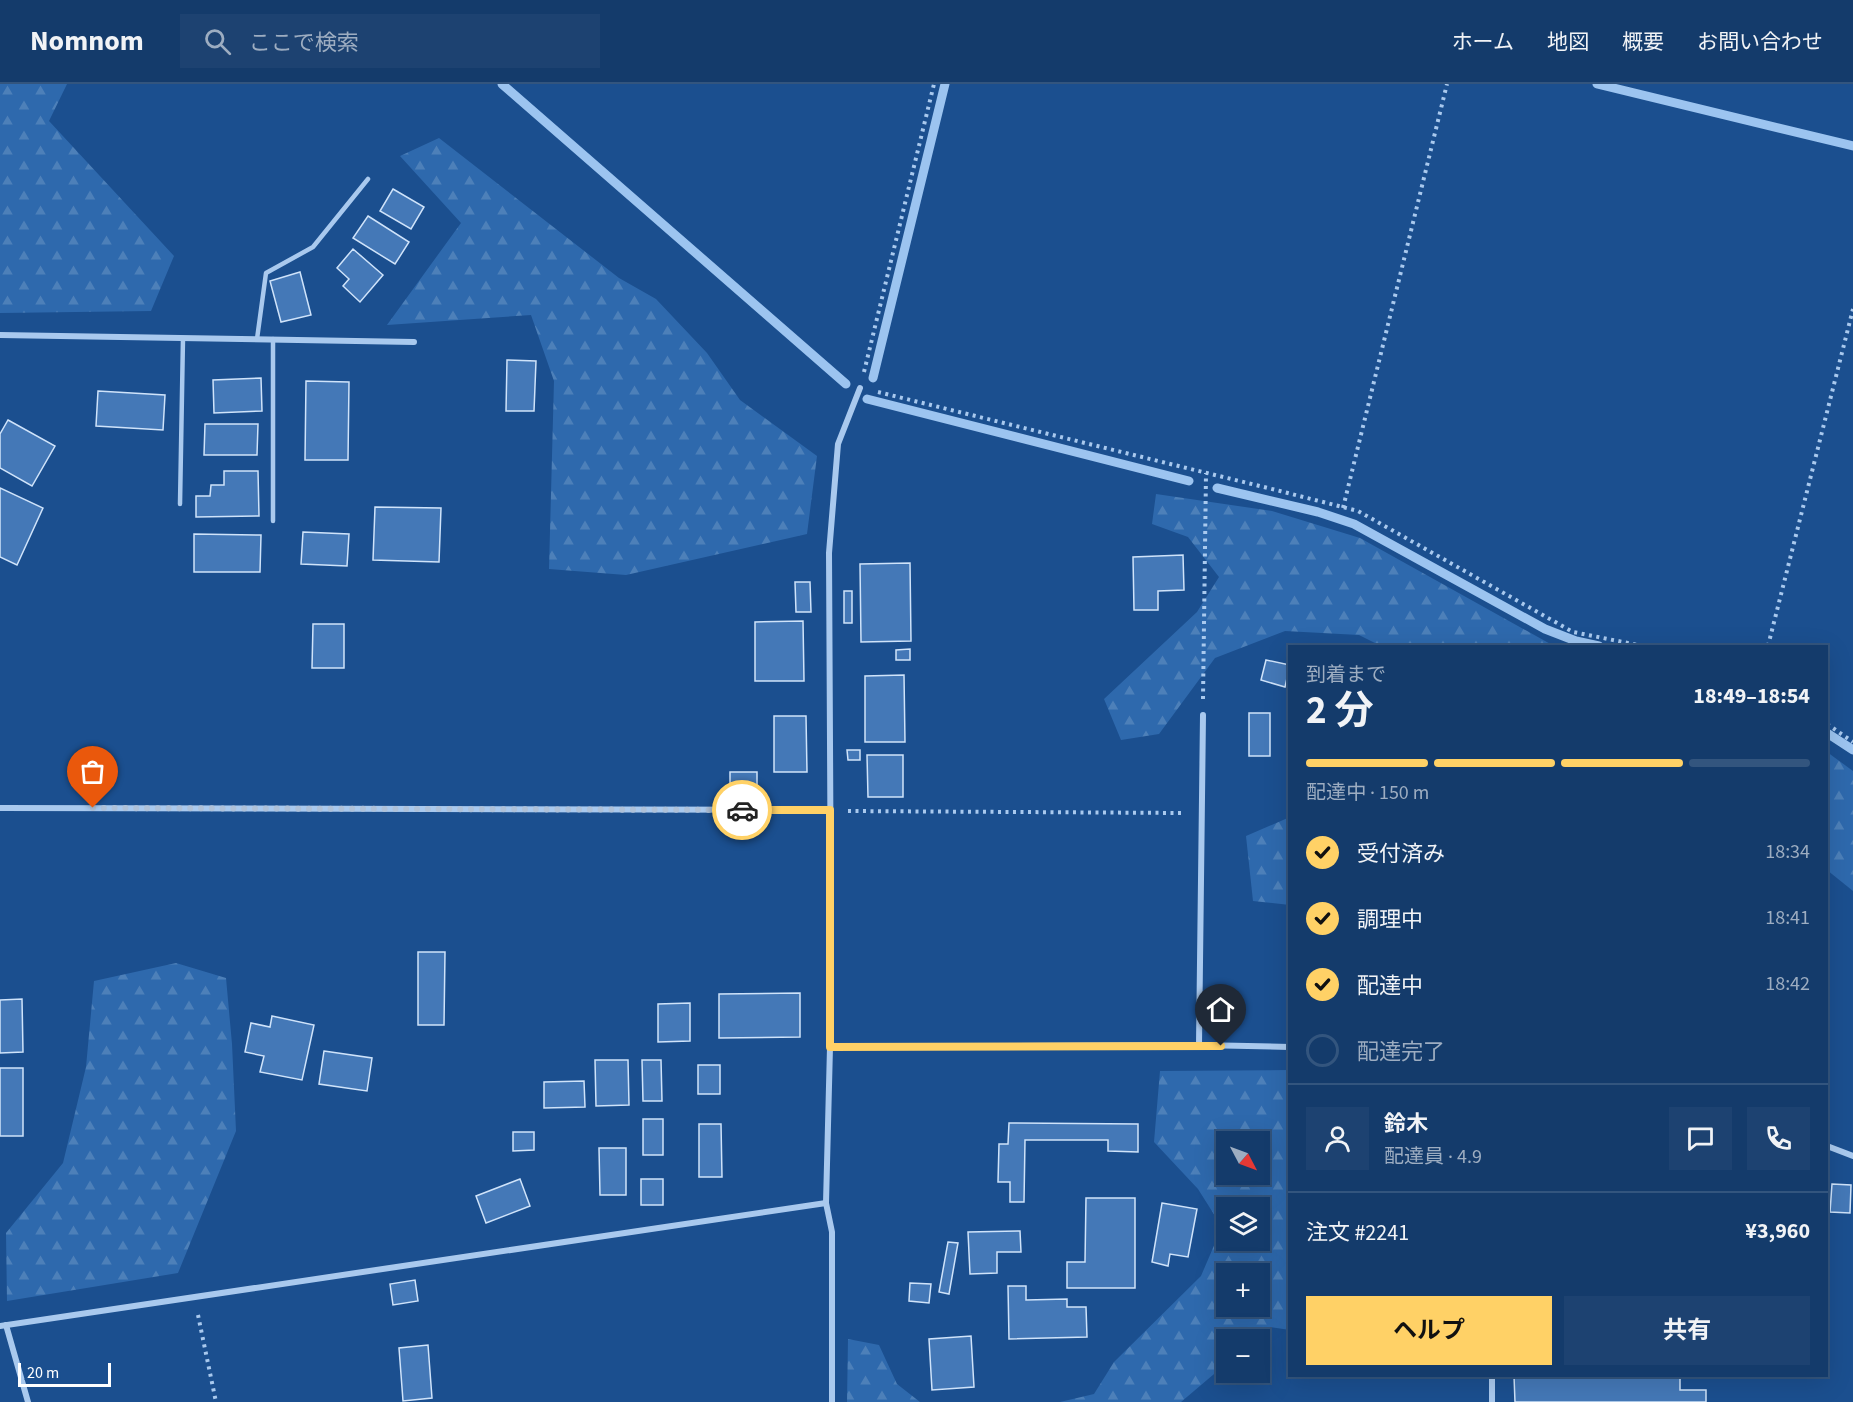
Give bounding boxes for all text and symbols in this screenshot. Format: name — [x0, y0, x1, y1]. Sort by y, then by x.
search box — [180, 14, 600, 68]
text: Nomnom — [30, 21, 144, 61]
icon: search — [201, 25, 234, 58]
text: ここで検索 — [249, 27, 359, 59]
text: ホーム — [1452, 27, 1514, 57]
text: 地図 — [1547, 27, 1589, 57]
text: 概要 — [1622, 27, 1664, 57]
text: お問い合わせ — [1697, 27, 1823, 57]
text: 到着まで — [1306, 661, 1386, 689]
text: 18:49–18:54 — [1693, 680, 1810, 712]
text: 2 分 — [1306, 683, 1373, 739]
pin — [67, 746, 118, 808]
icon: bag — [76, 755, 109, 788]
text: 配達中 · 150 m — [1306, 779, 1429, 807]
courier — [712, 780, 772, 840]
icon: car — [726, 794, 759, 827]
icon: check — [1306, 836, 1339, 869]
text: 受付済み — [1357, 838, 1445, 870]
text: 18:34 — [1765, 838, 1810, 866]
icon: check — [1306, 902, 1339, 935]
text: 調理中 — [1357, 904, 1423, 936]
text: 18:41 — [1765, 904, 1810, 932]
icon: check — [1306, 968, 1339, 1001]
text: 配達中 — [1357, 970, 1423, 1002]
text: 18:42 — [1765, 970, 1810, 998]
pin — [1195, 984, 1246, 1046]
icon: home — [1204, 993, 1237, 1026]
text: 配達完了 — [1357, 1036, 1445, 1068]
button: person — [1306, 1107, 1369, 1170]
button: chat — [1669, 1107, 1732, 1170]
button: phone — [1747, 1107, 1810, 1170]
text: 鈴木 — [1384, 1108, 1428, 1140]
north arrow — [1216, 1131, 1270, 1185]
map controls — [1216, 1131, 1270, 1383]
text: 配達員 · 4.9 — [1384, 1143, 1482, 1171]
button: layers — [1216, 1197, 1270, 1251]
text: ¥3,960 — [1745, 1215, 1810, 1247]
text: 注文 #2241 — [1306, 1217, 1409, 1249]
button: + — [1216, 1263, 1270, 1317]
button: ヘルプ — [1306, 1296, 1552, 1365]
button: 共有 — [1564, 1296, 1810, 1365]
button: − — [1216, 1329, 1270, 1383]
scale bar — [18, 1360, 111, 1388]
text: 20 m — [27, 1362, 59, 1384]

